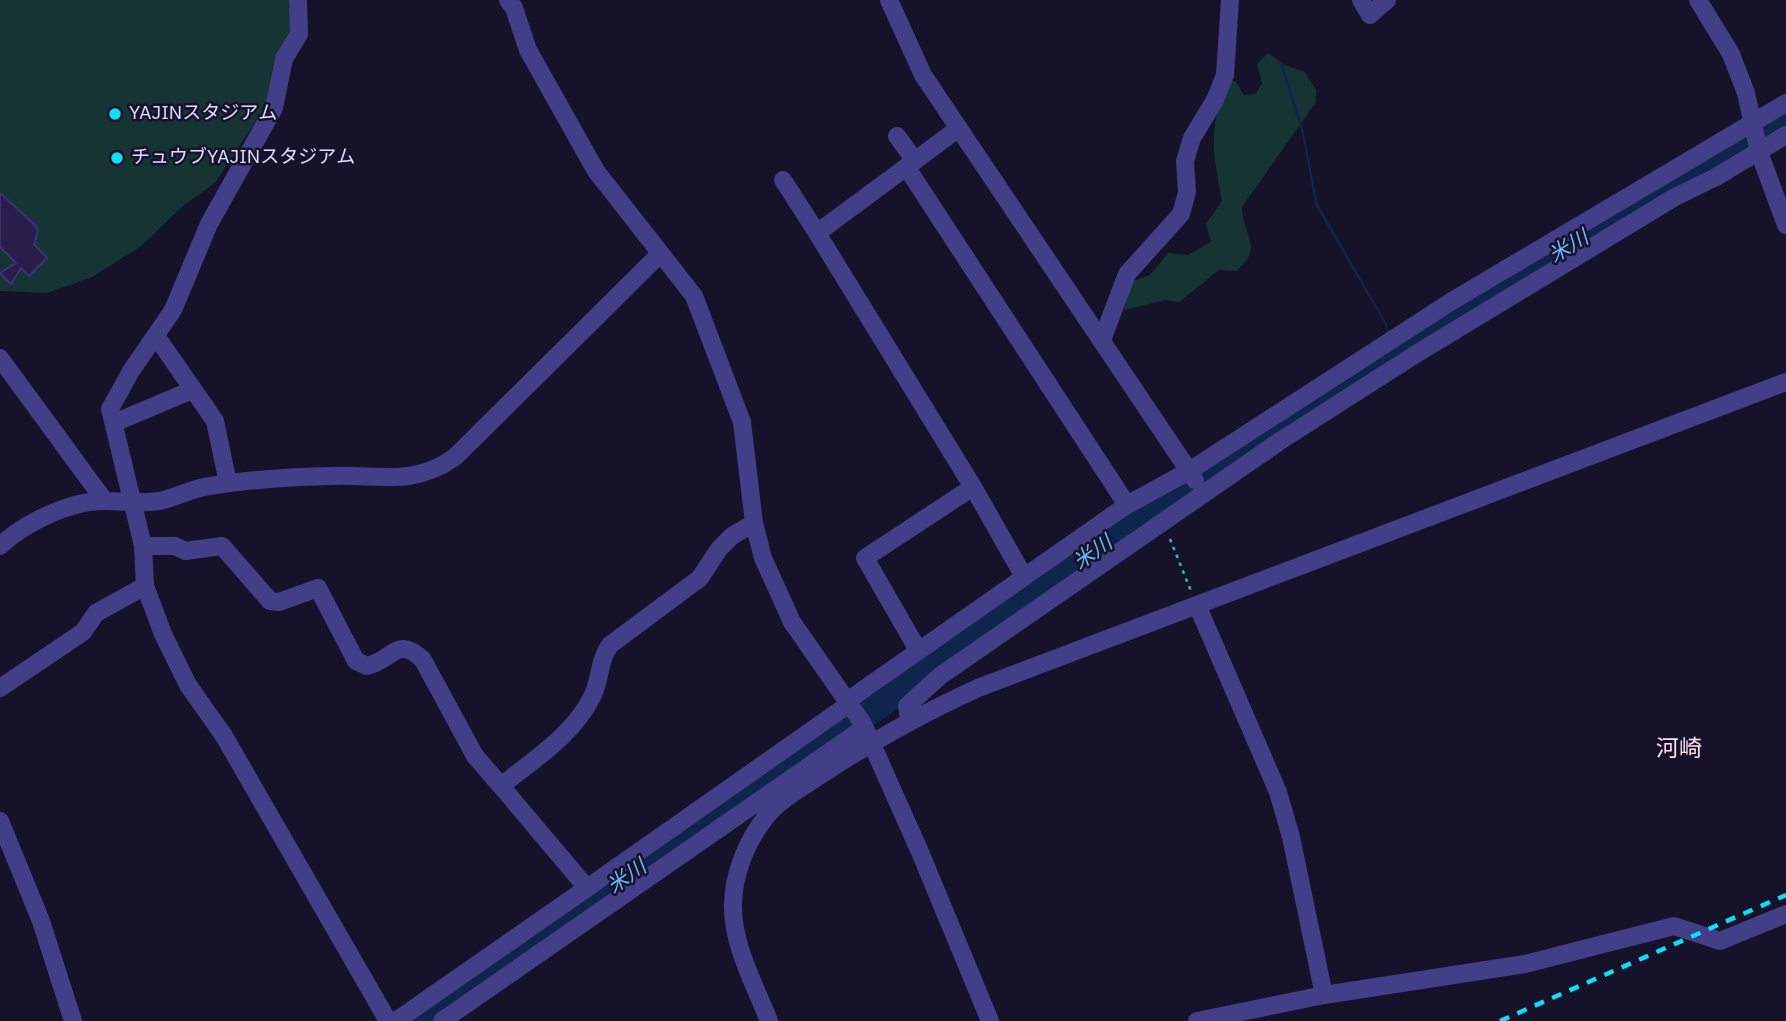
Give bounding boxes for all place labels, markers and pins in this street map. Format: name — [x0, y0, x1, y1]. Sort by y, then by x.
place label: YAJINスタジアム — [129, 103, 277, 125]
marker: YAJINスタジアム — [107, 106, 123, 122]
place label: チュウブYAJINスタジアム — [131, 147, 355, 169]
marker: チュウブYAJINスタジアム — [109, 150, 125, 166]

